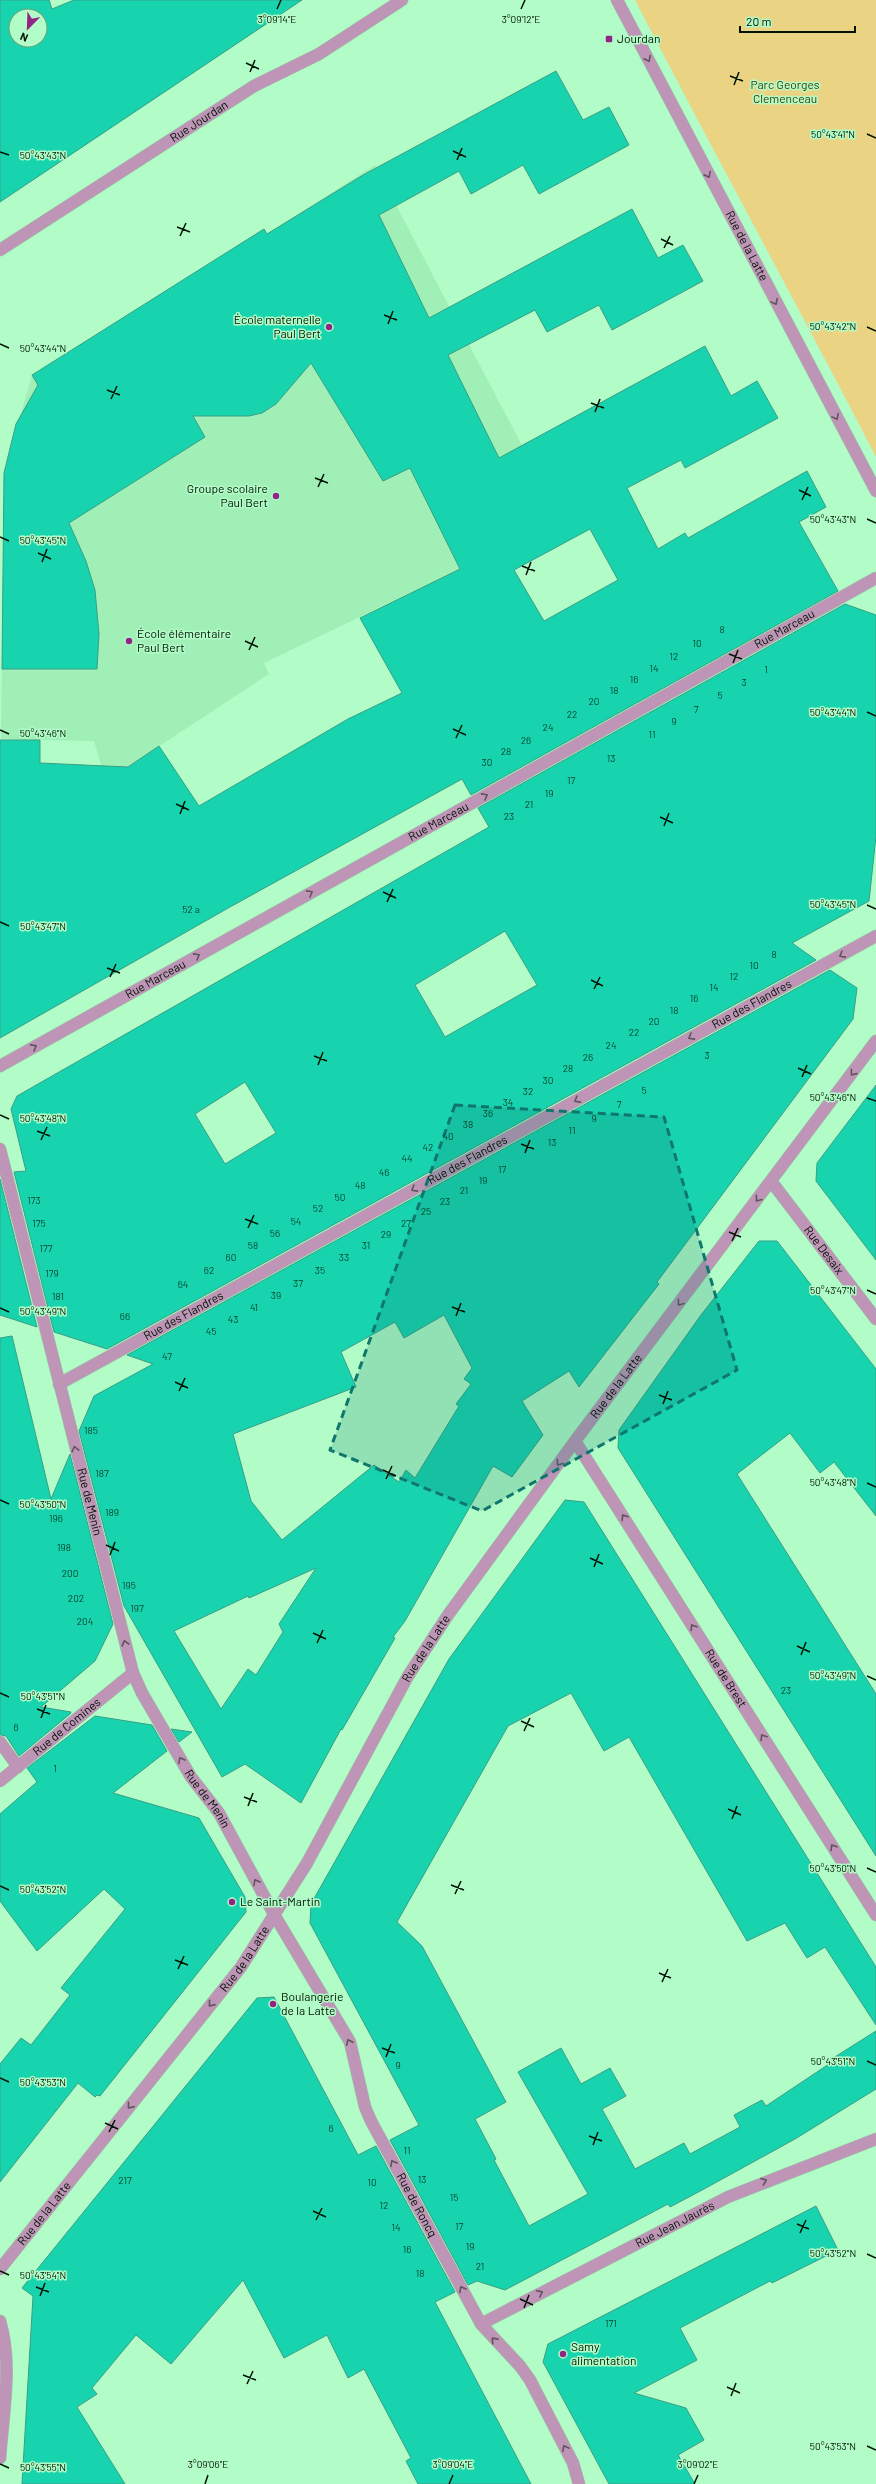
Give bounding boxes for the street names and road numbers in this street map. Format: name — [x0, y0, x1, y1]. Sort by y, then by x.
street label: Rue Jourdan — [167, 97, 230, 144]
street label: Rue de la Latte — [723, 208, 772, 283]
street label: Rue Marceau — [751, 606, 817, 650]
street label: Rue Marceau — [405, 798, 471, 843]
street label: Rue Marceau — [122, 956, 188, 1001]
street label: Rue des Flandres — [709, 976, 794, 1031]
street label: Rue des Flandres — [425, 1131, 510, 1187]
street label: Rue Desaix — [802, 1223, 847, 1277]
street label: Rue des Flandres — [141, 1287, 225, 1342]
street label: Rue de la Latte — [587, 1351, 644, 1421]
street label: Rue de Menin — [75, 1466, 106, 1537]
street label: Rue de la Latte — [398, 1612, 452, 1684]
street label: Rue de Brest — [703, 1646, 750, 1709]
street label: Rue de Comines — [29, 1694, 103, 1758]
street label: Rue de Menin — [182, 1767, 234, 1830]
street label: Rue de la Latte — [216, 1923, 271, 1994]
street label: Rue de Roncq — [394, 2170, 441, 2239]
street label: Rue de la Latte — [14, 2178, 73, 2247]
street label: Rue Jean Jaurès — [633, 2197, 716, 2250]

